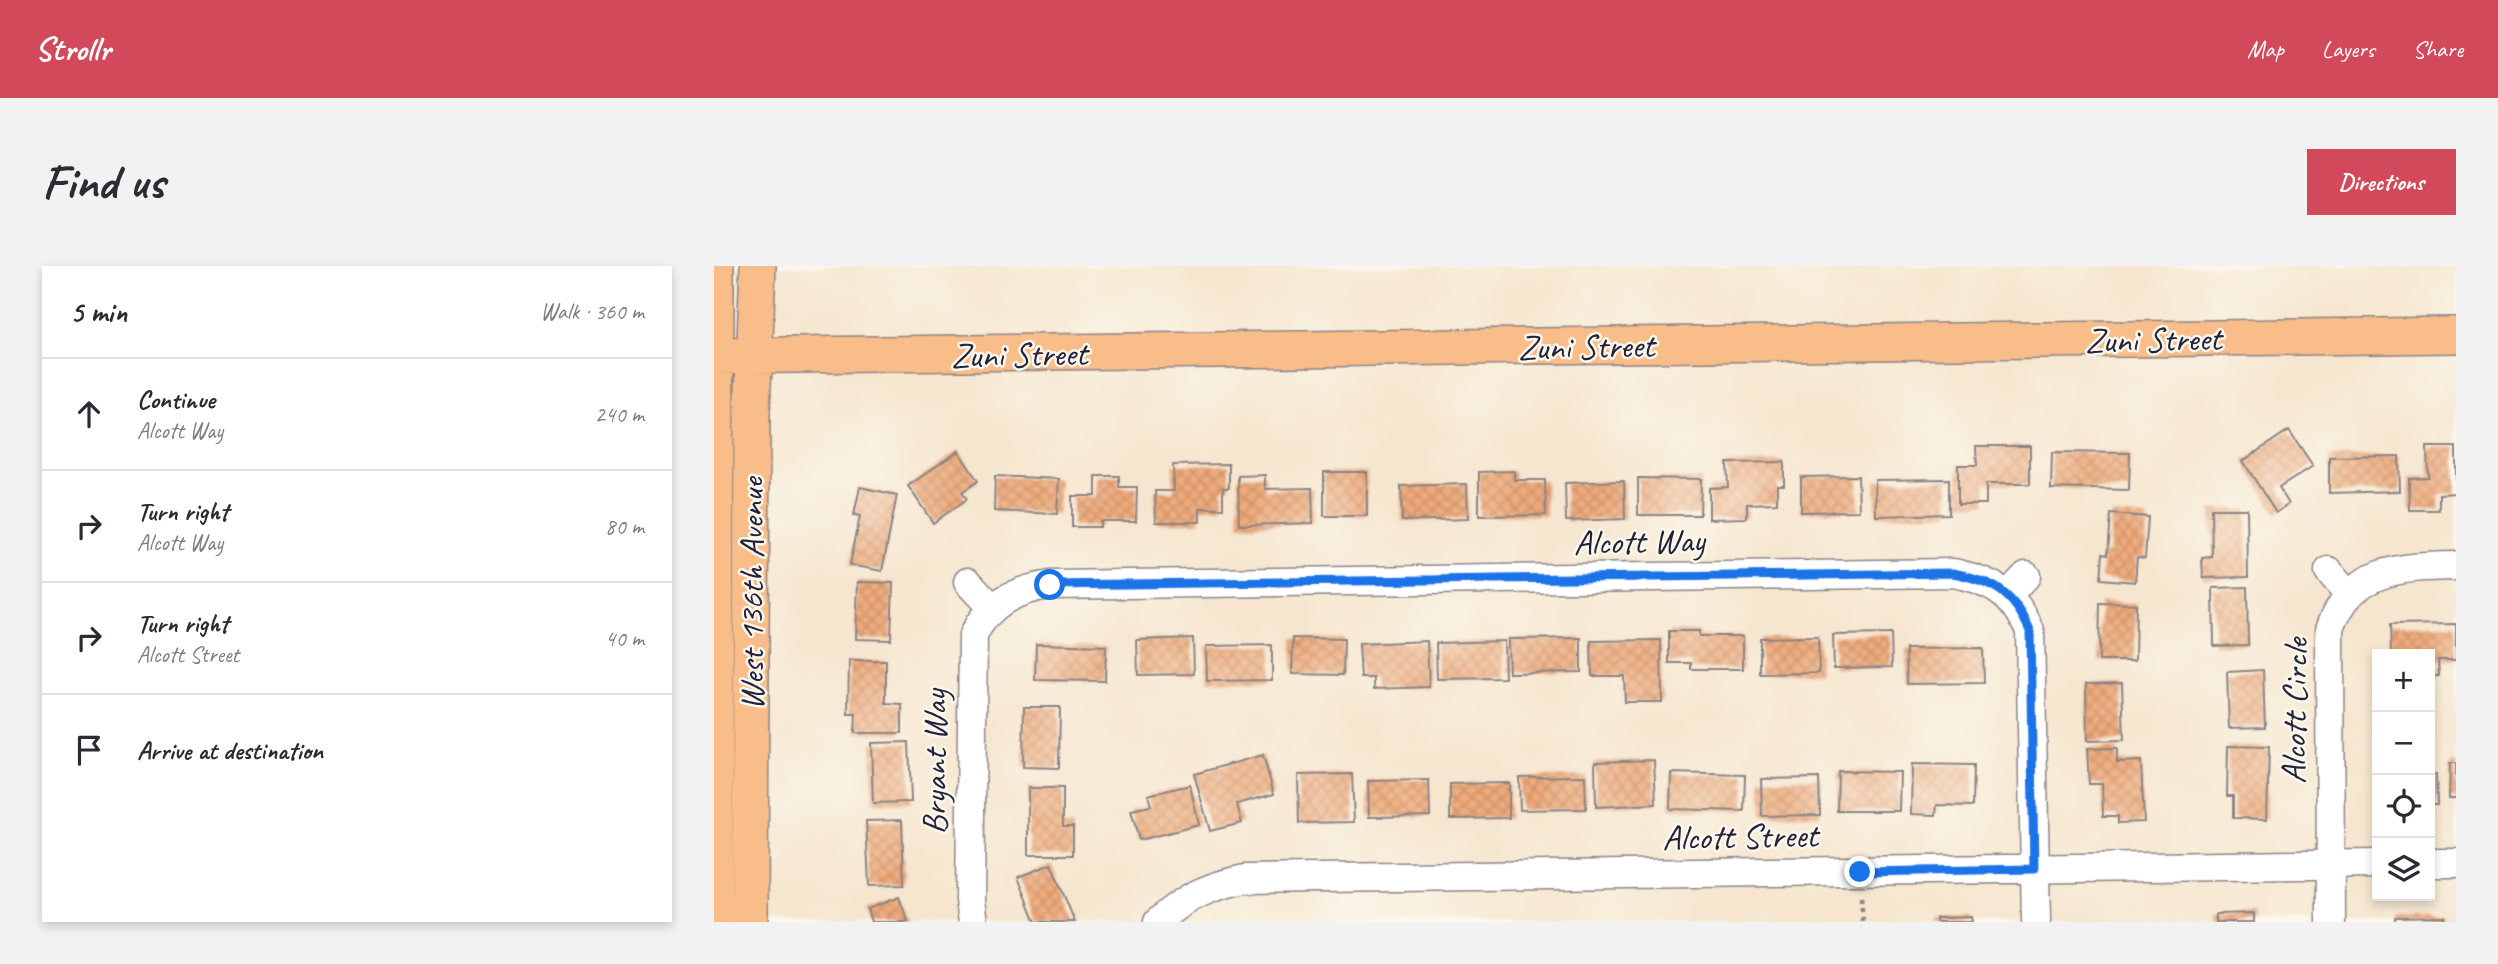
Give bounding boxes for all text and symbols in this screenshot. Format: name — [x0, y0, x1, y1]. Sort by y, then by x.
text: Strollr — [35, 28, 110, 70]
text: Map — [2247, 34, 2284, 64]
text: Layers — [2322, 34, 2375, 64]
text: Share — [2413, 34, 2463, 64]
button: Directions — [2307, 149, 2456, 215]
text: Find us — [42, 151, 164, 213]
text: 5 min — [70, 293, 127, 331]
text: Walk · 360 m — [540, 297, 644, 326]
street label: Zuni Street — [2084, 316, 2225, 363]
street label: Zuni Street — [1517, 323, 1658, 370]
street label: Zuni Street — [950, 331, 1091, 378]
text: Continue — [137, 383, 215, 416]
icon: ahead — [70, 395, 108, 433]
text: 240 m — [595, 400, 644, 429]
text: Alcott Way — [137, 416, 223, 445]
street label: West 136th Avenue — [729, 475, 774, 710]
text: Turn right — [137, 495, 228, 528]
icon: right — [70, 507, 108, 545]
text: 80 m — [605, 512, 644, 541]
street label: Alcott Way — [1573, 518, 1707, 565]
text: Alcott Way — [137, 528, 223, 557]
route start — [1034, 569, 1065, 600]
text: Turn right — [137, 607, 228, 640]
icon: right — [70, 619, 108, 657]
text: 40 m — [605, 624, 644, 653]
street label: Alcott Circle — [2271, 635, 2318, 784]
text: Alcott Street — [137, 640, 239, 669]
map controls — [2372, 649, 2435, 901]
button: + — [2372, 649, 2435, 712]
street label: Bryant Way — [912, 687, 957, 835]
button: − — [2372, 712, 2435, 775]
icon: arrive — [70, 731, 108, 769]
text: Arrive at destination — [137, 734, 323, 767]
button: locate — [2372, 775, 2435, 838]
street label: Alcott Street — [1662, 813, 1821, 860]
button: layers — [2372, 838, 2435, 901]
route end — [1844, 856, 1875, 887]

